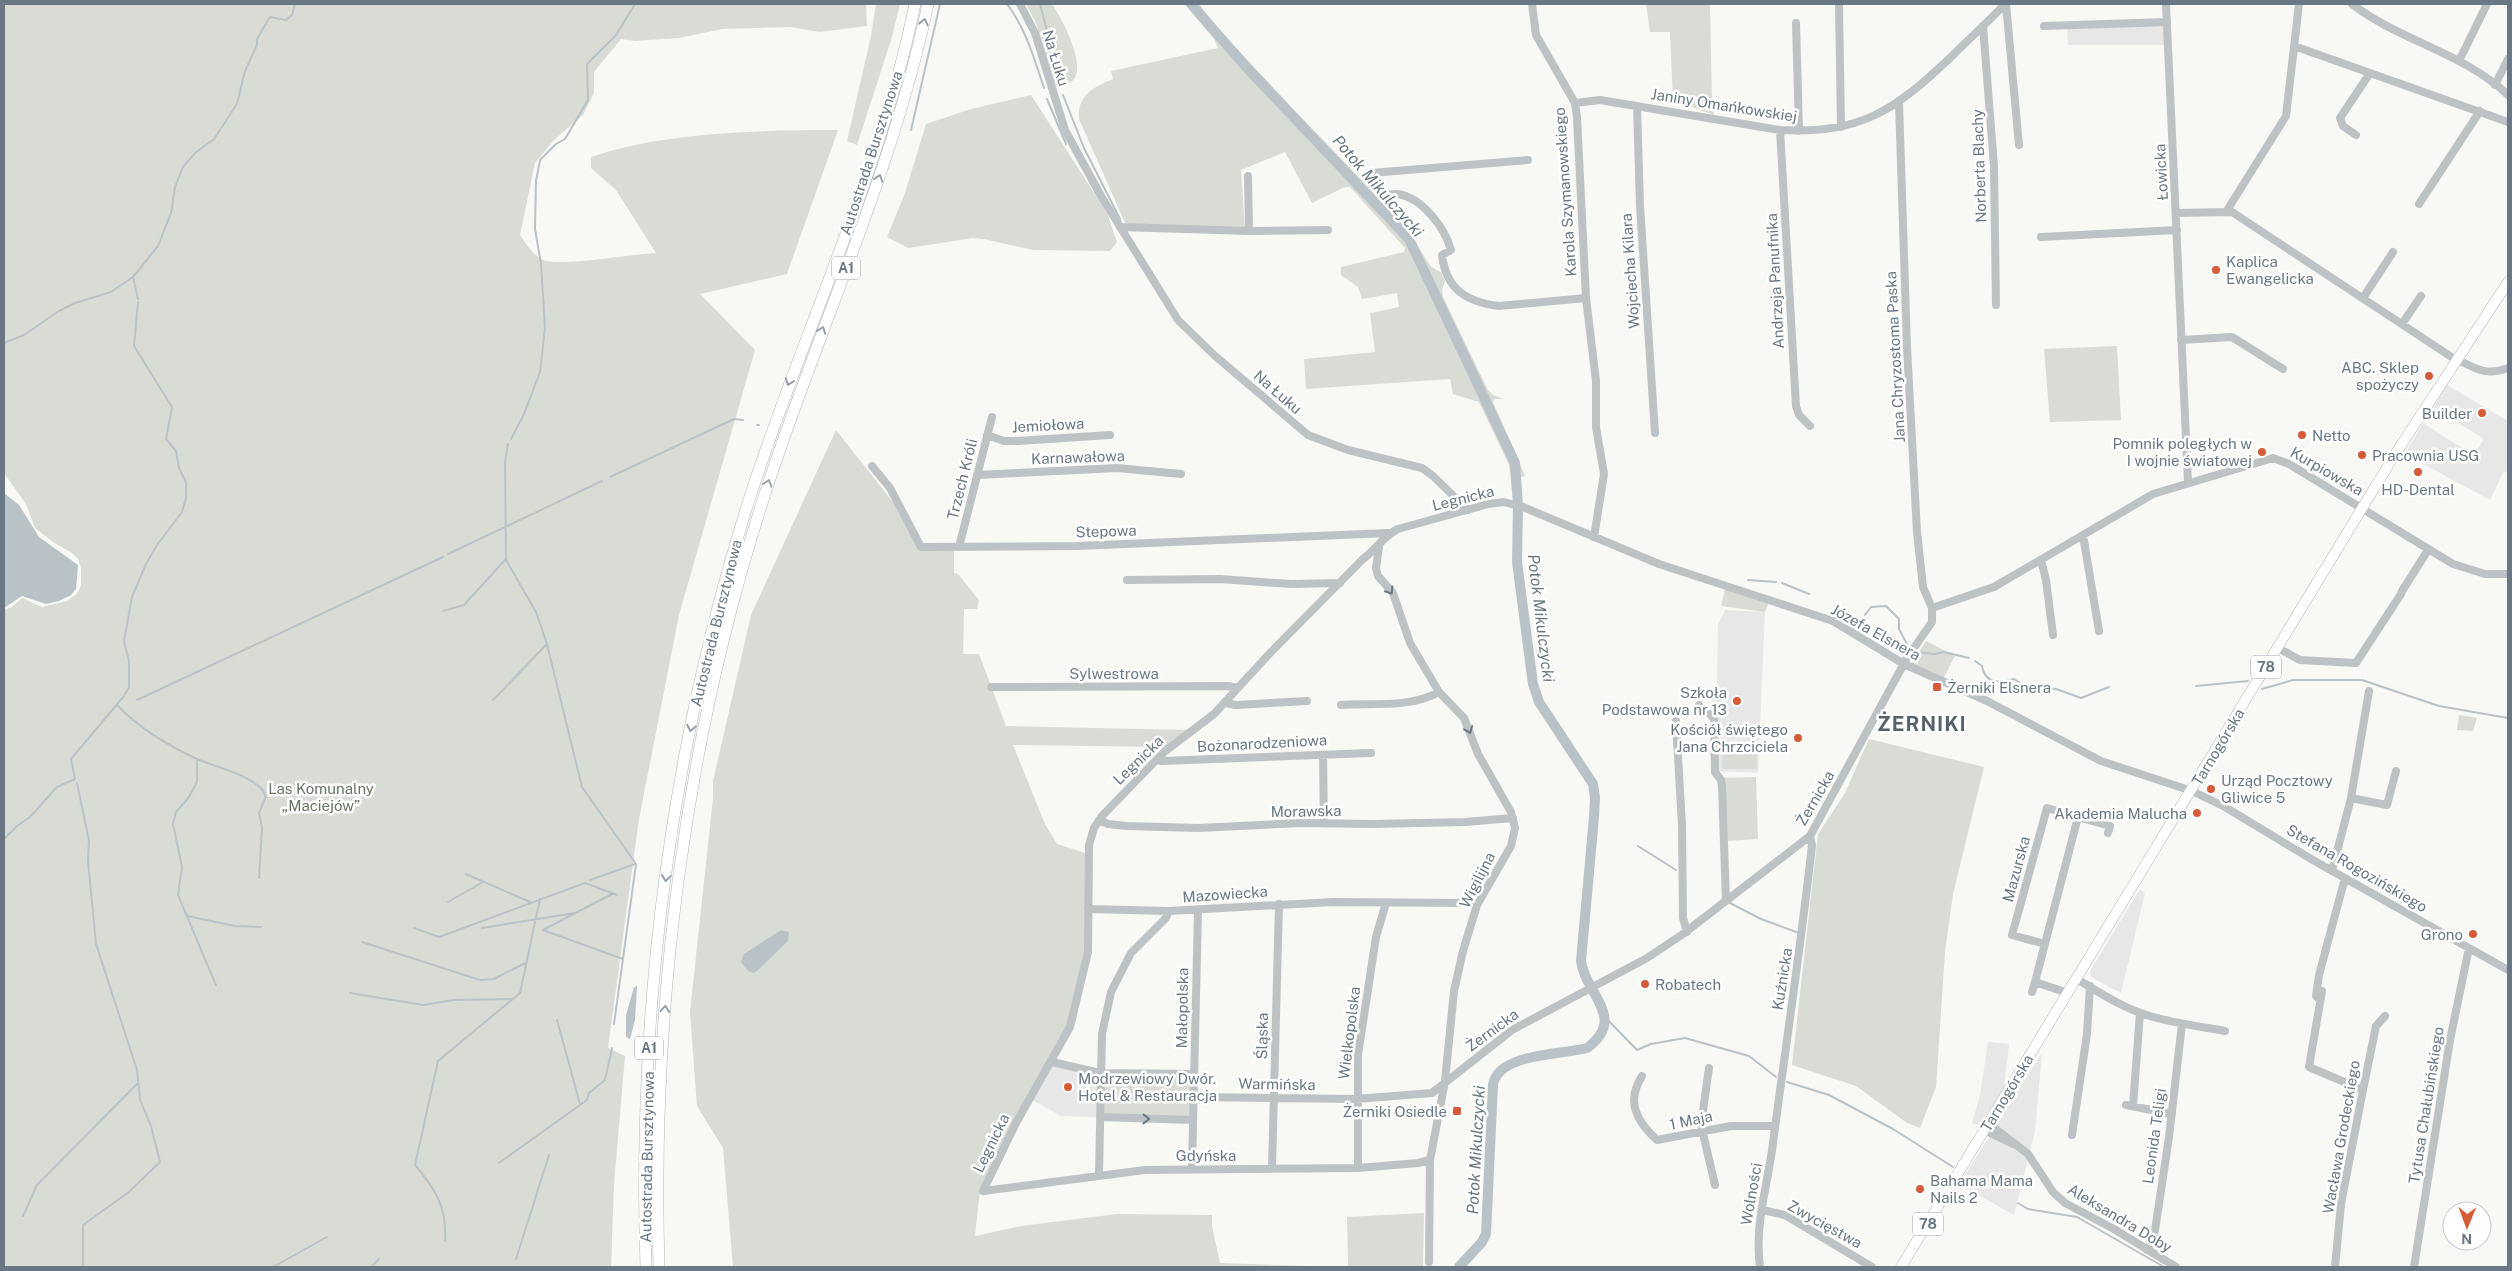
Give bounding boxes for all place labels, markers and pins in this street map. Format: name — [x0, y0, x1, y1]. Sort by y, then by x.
place label: Kaplica Ewangelicka — [2226, 253, 2314, 287]
marker: Kaplica Ewangelicka — [2210, 264, 2222, 276]
place label: ABC. Sklep spożyczy — [2341, 359, 2419, 393]
marker: ABC. Sklep spożyczy — [2423, 370, 2435, 382]
place label: Builder — [2422, 405, 2472, 422]
marker: Builder — [2476, 407, 2488, 419]
place label: Netto — [2312, 427, 2351, 444]
marker: Netto — [2296, 429, 2308, 441]
place label: Pomnik poległych w I wojnie światowej — [2112, 435, 2252, 469]
marker: Pomnik poległych w I wojnie światowej — [2256, 446, 2268, 458]
place label: Pracownia USG — [2372, 447, 2479, 464]
marker: Pracownia USG — [2356, 449, 2368, 461]
marker: HD-Dental — [2412, 466, 2424, 478]
place label: HD-Dental — [2381, 481, 2455, 498]
place label: Żerniki Elsnera — [1947, 678, 2051, 696]
marker: Żerniki Elsnera — [1931, 681, 1943, 693]
place label: Szkoła Podstawowa nr 13 — [1602, 684, 1727, 718]
marker: Szkoła Podstawowa nr 13 — [1731, 695, 1743, 707]
place label: Kościół świętego Jana Chrzciciela — [1670, 721, 1788, 755]
marker: Kościół świętego Jana Chrzciciela — [1792, 732, 1804, 744]
place label: Urząd Pocztowy Gliwice 5 — [2221, 772, 2333, 806]
marker: Urząd Pocztowy Gliwice 5 — [2205, 783, 2217, 795]
place label: Akademia Malucha — [2054, 805, 2187, 822]
marker: Akademia Malucha — [2191, 807, 2203, 819]
place label: Grono — [2421, 926, 2463, 943]
marker: Grono — [2467, 928, 2479, 940]
place label: Robatech — [1655, 976, 1721, 993]
marker: Robatech — [1639, 978, 1651, 990]
place label: Modrzewiowy Dwór. Hotel & Restauracja — [1078, 1070, 1217, 1104]
marker: Modrzewiowy Dwór. Hotel & Restauracja — [1062, 1081, 1074, 1093]
place label: Żerniki Osiedle — [1343, 1102, 1447, 1120]
marker: Żerniki Osiedle — [1451, 1105, 1463, 1117]
place label: Bahama Mama Nails 2 — [1930, 1172, 2033, 1206]
marker: Bahama Mama Nails 2 — [1914, 1183, 1926, 1195]

